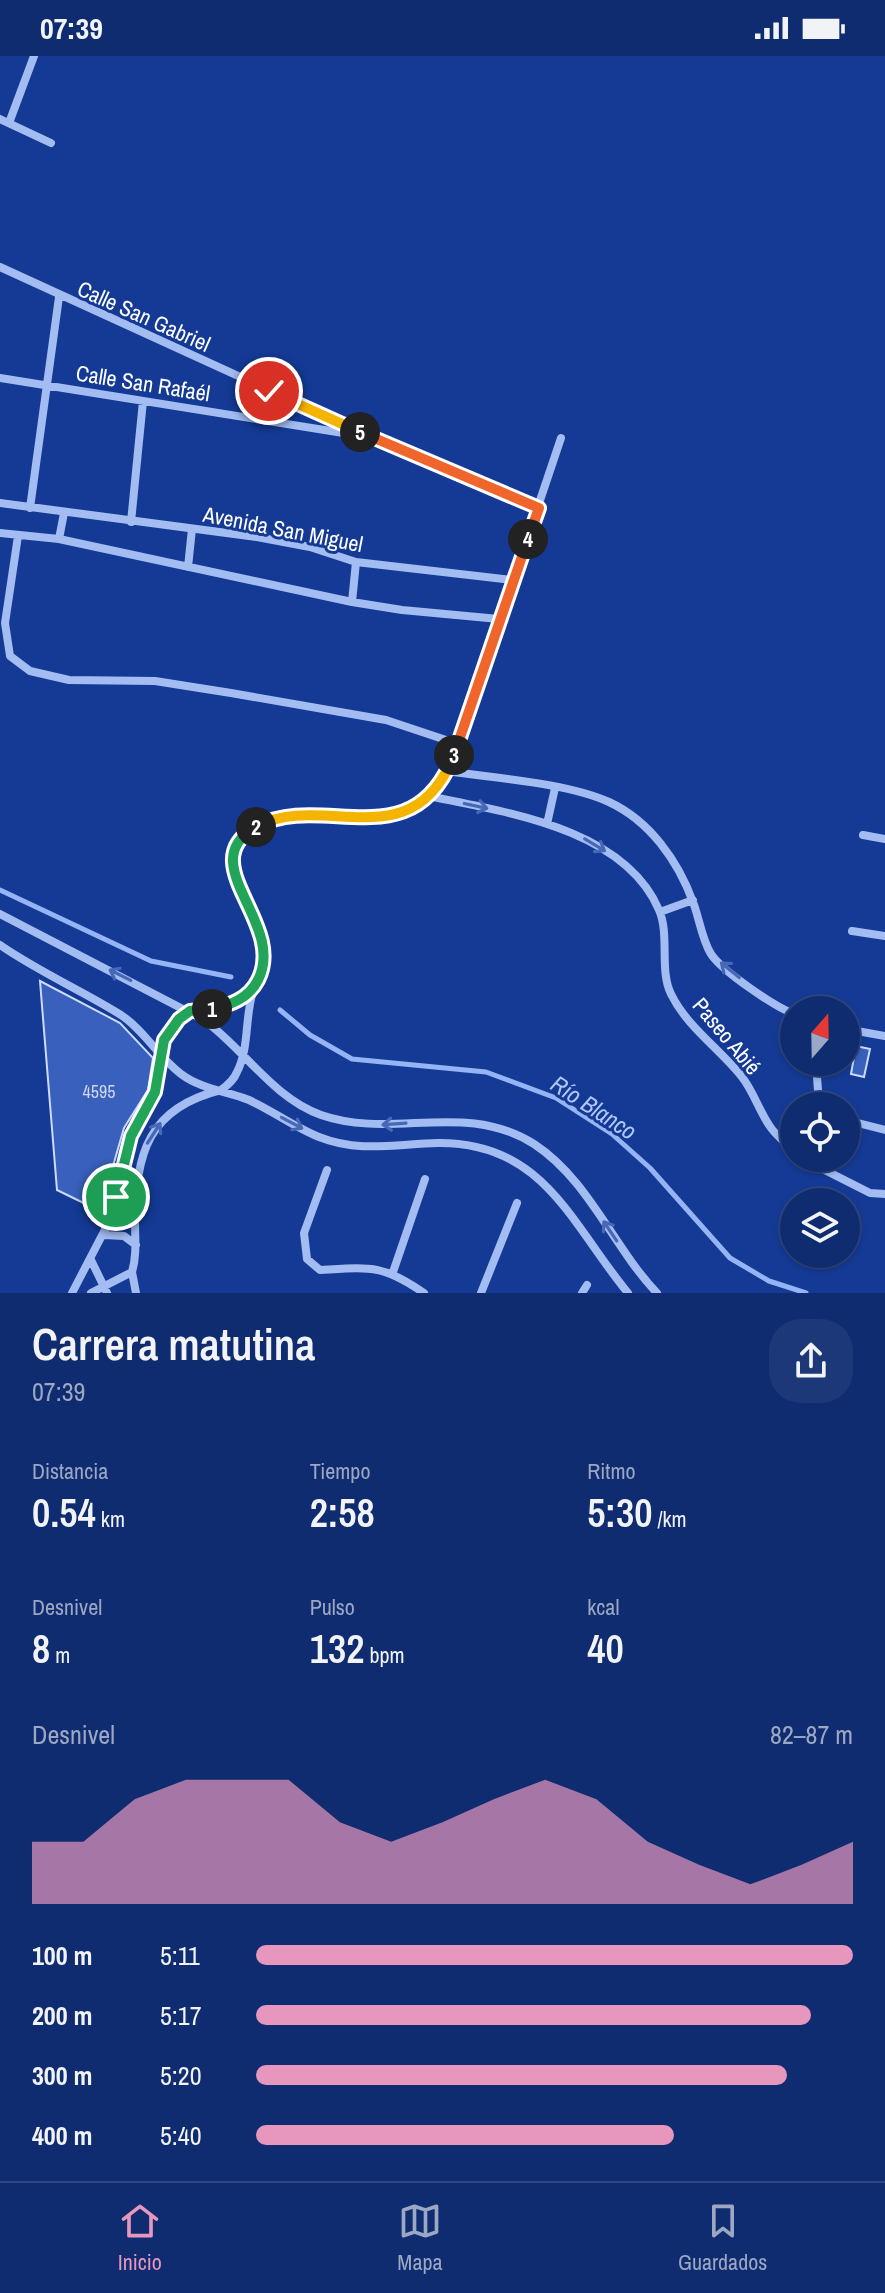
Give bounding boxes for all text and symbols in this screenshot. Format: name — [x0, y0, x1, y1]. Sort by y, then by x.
text: 07:39 — [40, 8, 103, 48]
street label: Calle San Gabriel — [73, 273, 215, 359]
pin — [235, 357, 303, 425]
street label: Calle San Rafaél — [74, 358, 212, 408]
icon: check — [247, 369, 291, 413]
pin: 5 — [340, 412, 380, 452]
text: 5 — [355, 417, 365, 447]
street label: Avenida San Miguel — [200, 499, 365, 559]
pin: 4 — [508, 519, 548, 559]
text: 4 — [523, 524, 533, 554]
pin: 3 — [434, 735, 474, 775]
text: 3 — [449, 740, 459, 770]
one-way arrow — [462, 799, 488, 814]
pin: 2 — [236, 807, 276, 847]
text: 2 — [251, 812, 261, 842]
one-way arrow — [583, 838, 606, 854]
one-way arrow — [720, 961, 741, 979]
one-way arrow — [109, 967, 133, 983]
pin: 1 — [192, 989, 232, 1029]
street label: Paseo Abié — [686, 991, 768, 1081]
text: 1 — [207, 994, 217, 1024]
north arrow — [780, 996, 860, 1076]
map controls — [780, 996, 860, 1268]
water label: Río Blanco — [545, 1067, 643, 1147]
house number: 4595 — [83, 1079, 115, 1104]
button: locate — [780, 1092, 860, 1172]
one-way arrow — [280, 1116, 303, 1132]
one-way arrow — [381, 1117, 408, 1132]
one-way arrow — [146, 1122, 162, 1145]
pin — [82, 1163, 150, 1231]
icon: arrive — [94, 1175, 138, 1219]
button: layers — [780, 1188, 860, 1268]
one-way arrow — [602, 1220, 618, 1242]
text: Carrera matutina — [32, 1314, 315, 1374]
button: share — [769, 1319, 853, 1403]
text: 07:39 — [32, 1374, 85, 1409]
text: Distancia — [32, 1456, 108, 1486]
text: Tiempo — [310, 1456, 370, 1486]
text: Ritmo — [587, 1456, 635, 1486]
text: 0.54 — [32, 1486, 96, 1539]
text: 2:58 — [310, 1486, 375, 1539]
text: 5:30 — [587, 1486, 652, 1539]
text: km — [96, 1504, 125, 1534]
text: /km — [652, 1504, 686, 1534]
text: Desnivel — [32, 1592, 102, 1622]
text: Pulso — [310, 1592, 355, 1622]
text: kcal — [587, 1592, 619, 1622]
text: 8 — [32, 1622, 50, 1675]
text: 132 — [310, 1622, 364, 1675]
text: 40 — [587, 1622, 624, 1675]
text: m — [50, 1640, 70, 1670]
text: bpm — [364, 1640, 405, 1670]
text: Desnivel — [32, 1717, 115, 1752]
text: 82–87 m — [770, 1717, 853, 1752]
text: 100 m — [32, 1938, 92, 1973]
text: 5:11 — [160, 1938, 200, 1973]
text: 200 m — [32, 1998, 92, 2033]
text: 5:17 — [160, 1998, 202, 2033]
text: 300 m — [32, 2058, 92, 2093]
text: 5:20 — [160, 2058, 202, 2093]
text: 400 m — [32, 2118, 92, 2153]
text: 5:40 — [160, 2118, 202, 2153]
tab: Inicio — [118, 2199, 162, 2277]
tab: Mapa — [397, 2199, 442, 2277]
tab: Guardados — [678, 2199, 767, 2277]

